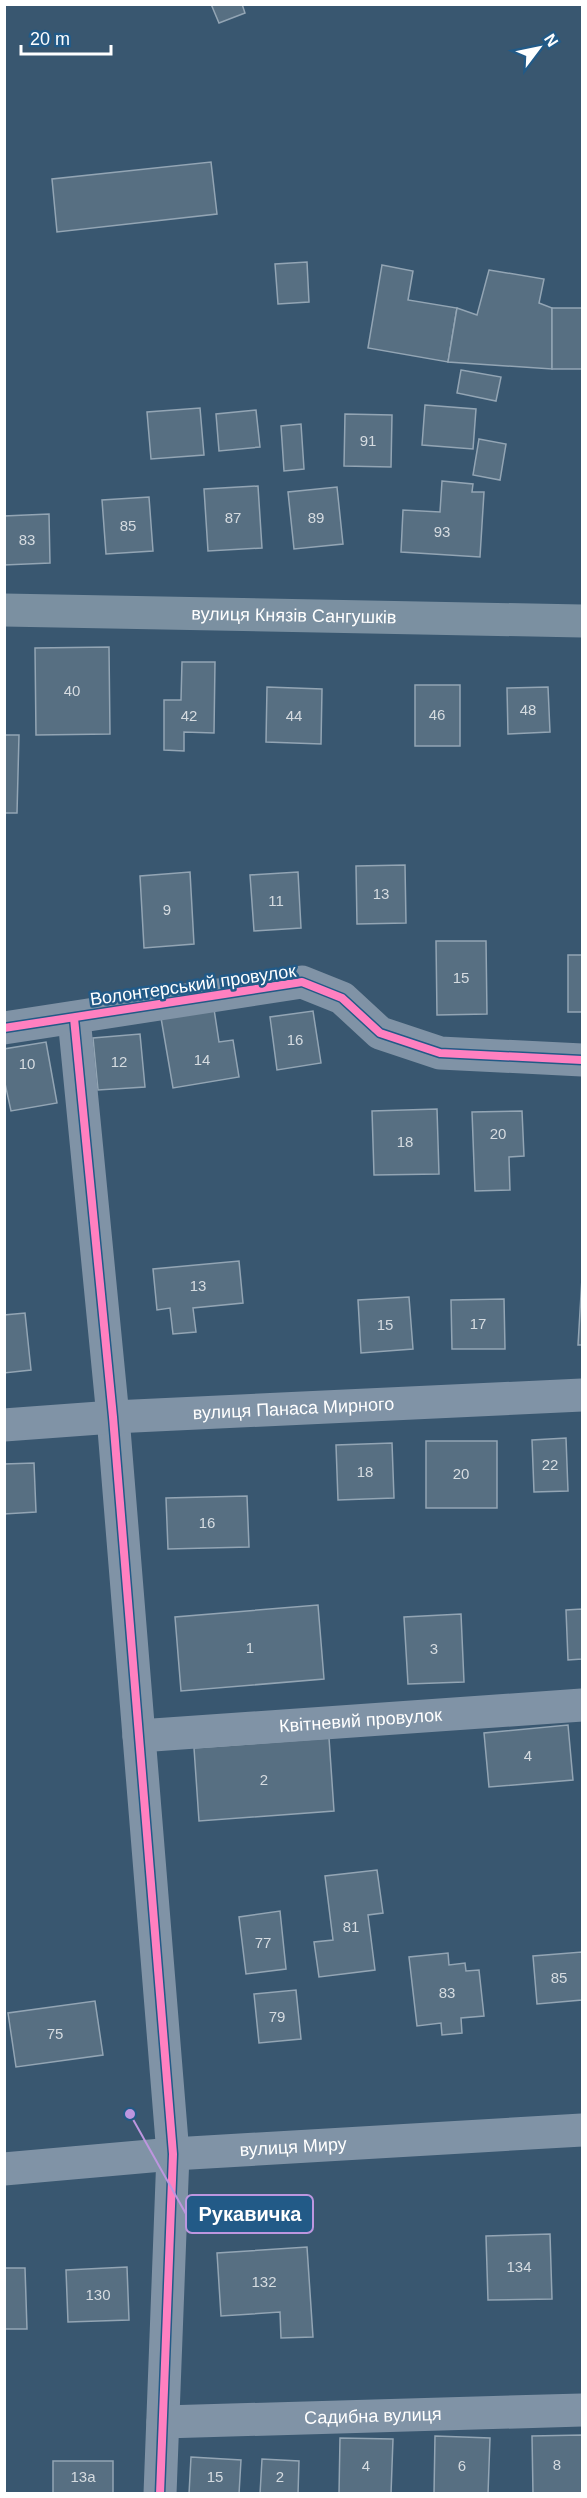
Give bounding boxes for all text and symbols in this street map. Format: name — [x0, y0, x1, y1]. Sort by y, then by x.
scale bar — [21, 18, 111, 56]
north arrow — [509, 18, 569, 78]
text: 20 m — [30, 29, 70, 49]
text: N — [541, 31, 562, 50]
house number: 91 — [360, 432, 376, 449]
house number: 87 — [225, 509, 241, 526]
house number: 89 — [308, 509, 324, 526]
house number: 85 — [120, 517, 136, 534]
house number: 93 — [434, 523, 450, 540]
house number: 83 — [19, 531, 35, 548]
street label: вулиця Князів Сангушків — [191, 604, 397, 627]
house number: 40 — [64, 682, 80, 699]
house number: 48 — [520, 701, 536, 718]
house number: 46 — [429, 706, 445, 723]
house number: 42 — [181, 707, 197, 724]
house number: 44 — [286, 707, 302, 724]
house number: 13 — [373, 885, 389, 902]
house number: 11 — [268, 892, 284, 909]
house number: 9 — [163, 901, 171, 918]
street label: Волонтерський провулок — [89, 961, 297, 1009]
house number: 15 — [453, 969, 469, 986]
house number: 16 — [287, 1031, 303, 1048]
house number: 14 — [194, 1051, 210, 1068]
house number: 12 — [111, 1053, 127, 1070]
house number: 10 — [19, 1055, 35, 1072]
house number: 20 — [490, 1125, 506, 1142]
house number: 18 — [397, 1133, 413, 1150]
house number: 13 — [190, 1277, 206, 1294]
house number: 17 — [470, 1315, 486, 1332]
house number: 15 — [377, 1316, 393, 1333]
street label: вулиця Панаса Мирного — [192, 1394, 395, 1423]
house number: 22 — [542, 1456, 558, 1473]
house number: 18 — [357, 1463, 373, 1480]
house number: 20 — [453, 1465, 469, 1482]
house number: 16 — [199, 1514, 215, 1531]
house number: 1 — [246, 1639, 254, 1656]
house number: 3 — [430, 1640, 438, 1657]
street label: Квітневий провулок — [278, 1705, 443, 1736]
house number: 4 — [524, 1747, 532, 1764]
house number: 2 — [260, 1771, 268, 1788]
house number: 81 — [343, 1918, 359, 1935]
house number: 77 — [255, 1934, 271, 1951]
house number: 85 — [551, 1969, 567, 1986]
house number: 83 — [439, 1984, 455, 2001]
house number: 79 — [269, 2008, 285, 2025]
house number: 75 — [47, 2025, 63, 2042]
street label: вулиця Миру — [239, 2134, 347, 2160]
callout: Рукавичка — [186, 2195, 313, 2233]
text: Рукавичка — [199, 2203, 302, 2225]
house number: 134 — [506, 2258, 532, 2275]
house number: 132 — [251, 2273, 277, 2290]
house number: 130 — [85, 2286, 111, 2303]
street label: Садибна вулиця — [304, 2404, 442, 2428]
house number: 8 — [553, 2456, 561, 2473]
house number: 4 — [362, 2457, 370, 2474]
house number: 6 — [458, 2457, 466, 2474]
house number: 13а — [70, 2468, 96, 2485]
house number: 15 — [207, 2468, 223, 2485]
house number: 2 — [276, 2468, 284, 2485]

